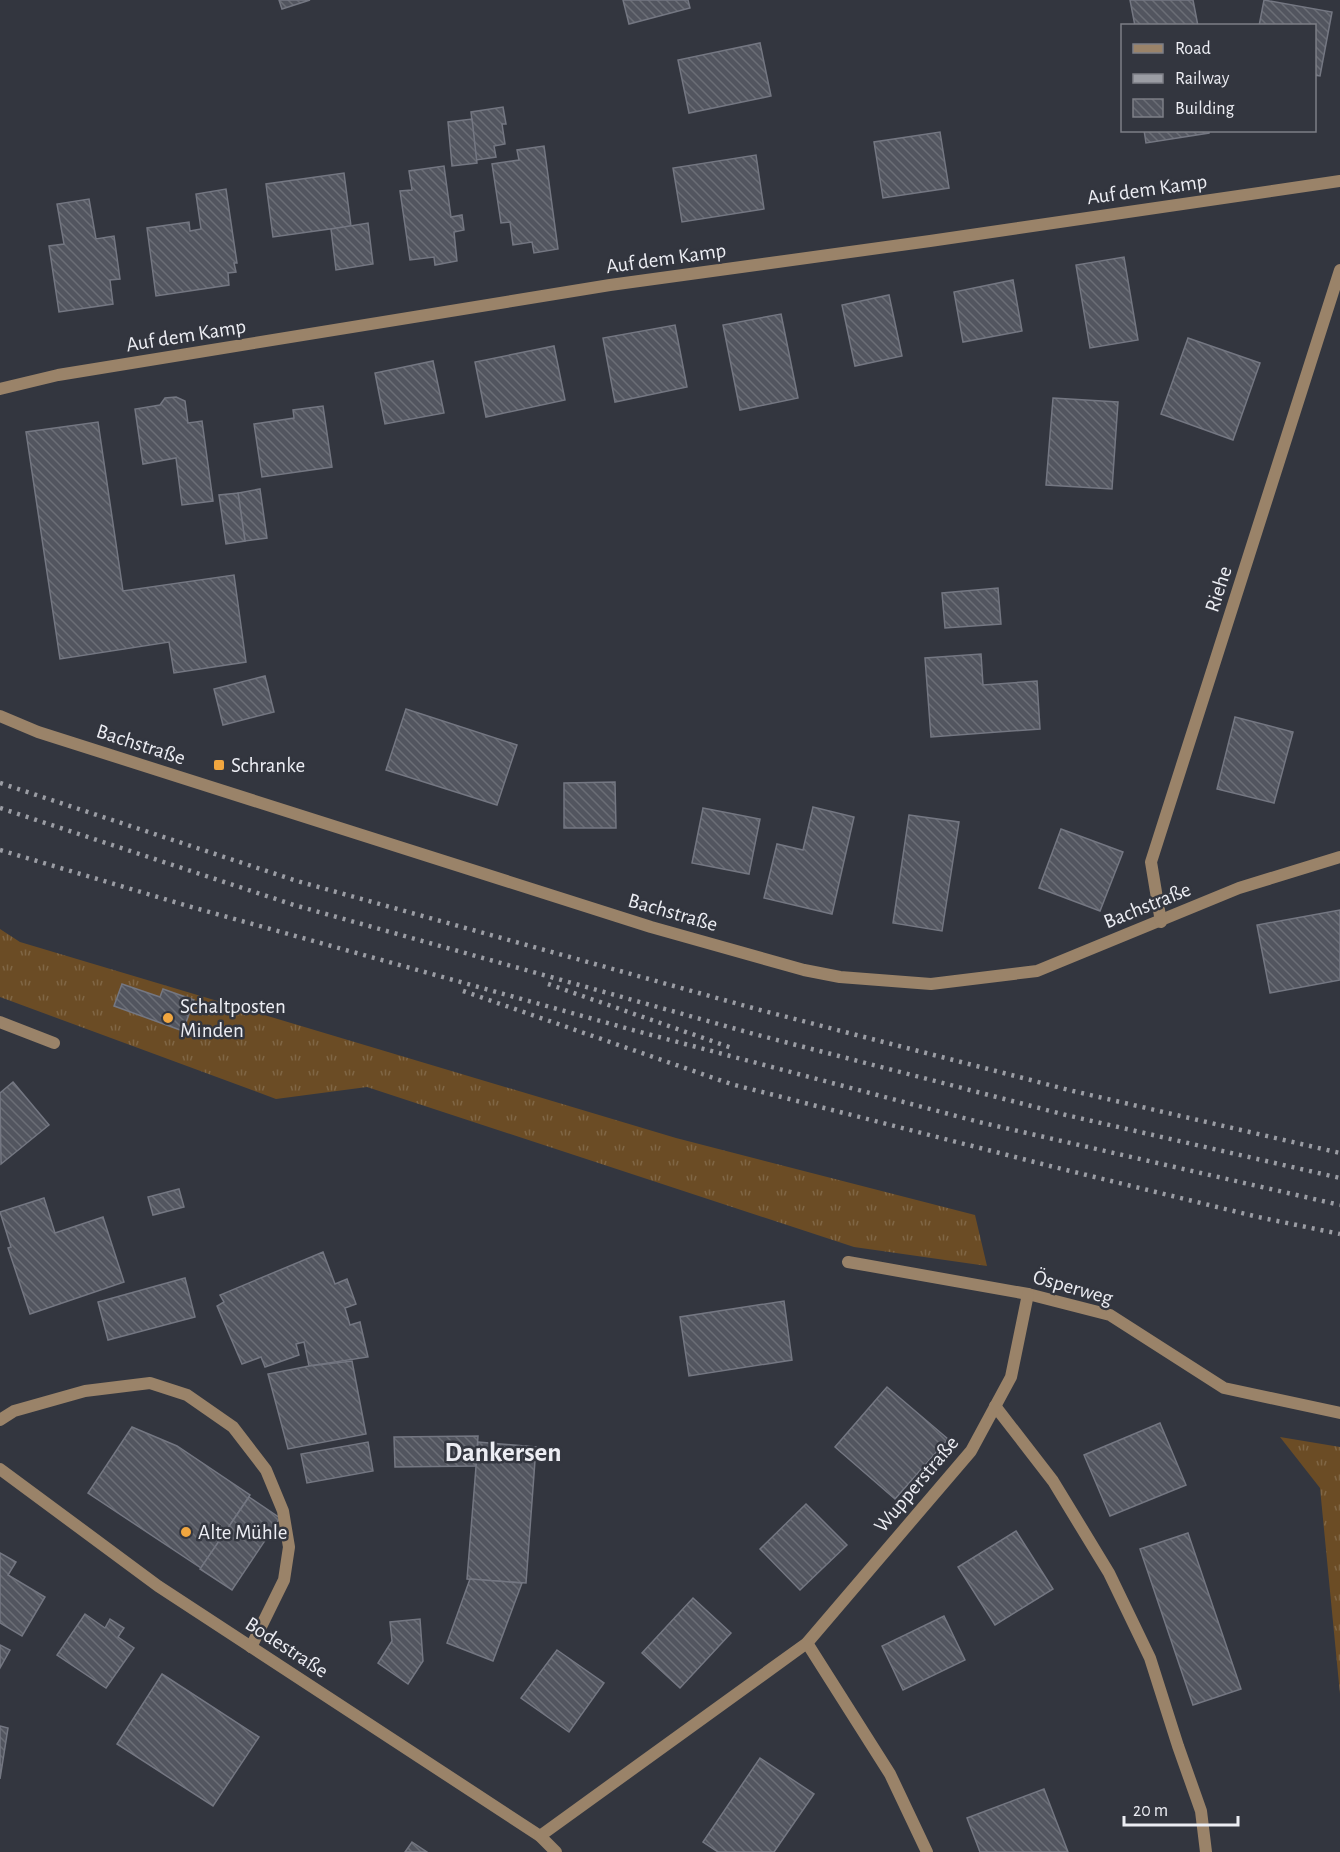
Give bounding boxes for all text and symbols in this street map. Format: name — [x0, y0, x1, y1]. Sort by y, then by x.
legend — [1121, 24, 1316, 132]
text: Road — [1175, 40, 1211, 58]
text: Railway — [1175, 70, 1230, 88]
text: Building — [1175, 100, 1235, 118]
street label: Auf dem Kamp — [1086, 171, 1209, 208]
street label: Auf dem Kamp — [605, 240, 728, 277]
street label: Auf dem Kamp — [125, 316, 248, 355]
street label: Riehe — [1201, 564, 1236, 615]
street label: Bachstraße — [94, 720, 188, 769]
place label: Schranke — [231, 755, 305, 776]
marker: Schranke — [212, 758, 226, 772]
street label: Bachstraße — [1101, 878, 1194, 932]
street label: Bachstraße — [626, 890, 720, 935]
place label: Schaltposten Minden — [180, 996, 286, 1041]
marker: Schaltposten Minden — [161, 1011, 175, 1025]
street label: Ösperweg — [1031, 1265, 1116, 1309]
street label: Wupperstraße — [870, 1432, 962, 1536]
district label: Dankersen — [444, 1439, 562, 1466]
place label: Alte Mühle — [198, 1522, 288, 1543]
marker: Alte Mühle — [179, 1525, 193, 1539]
street label: Bodestraße — [242, 1613, 332, 1682]
scale bar — [1124, 1789, 1238, 1827]
text: 20 m — [1133, 1802, 1168, 1820]

